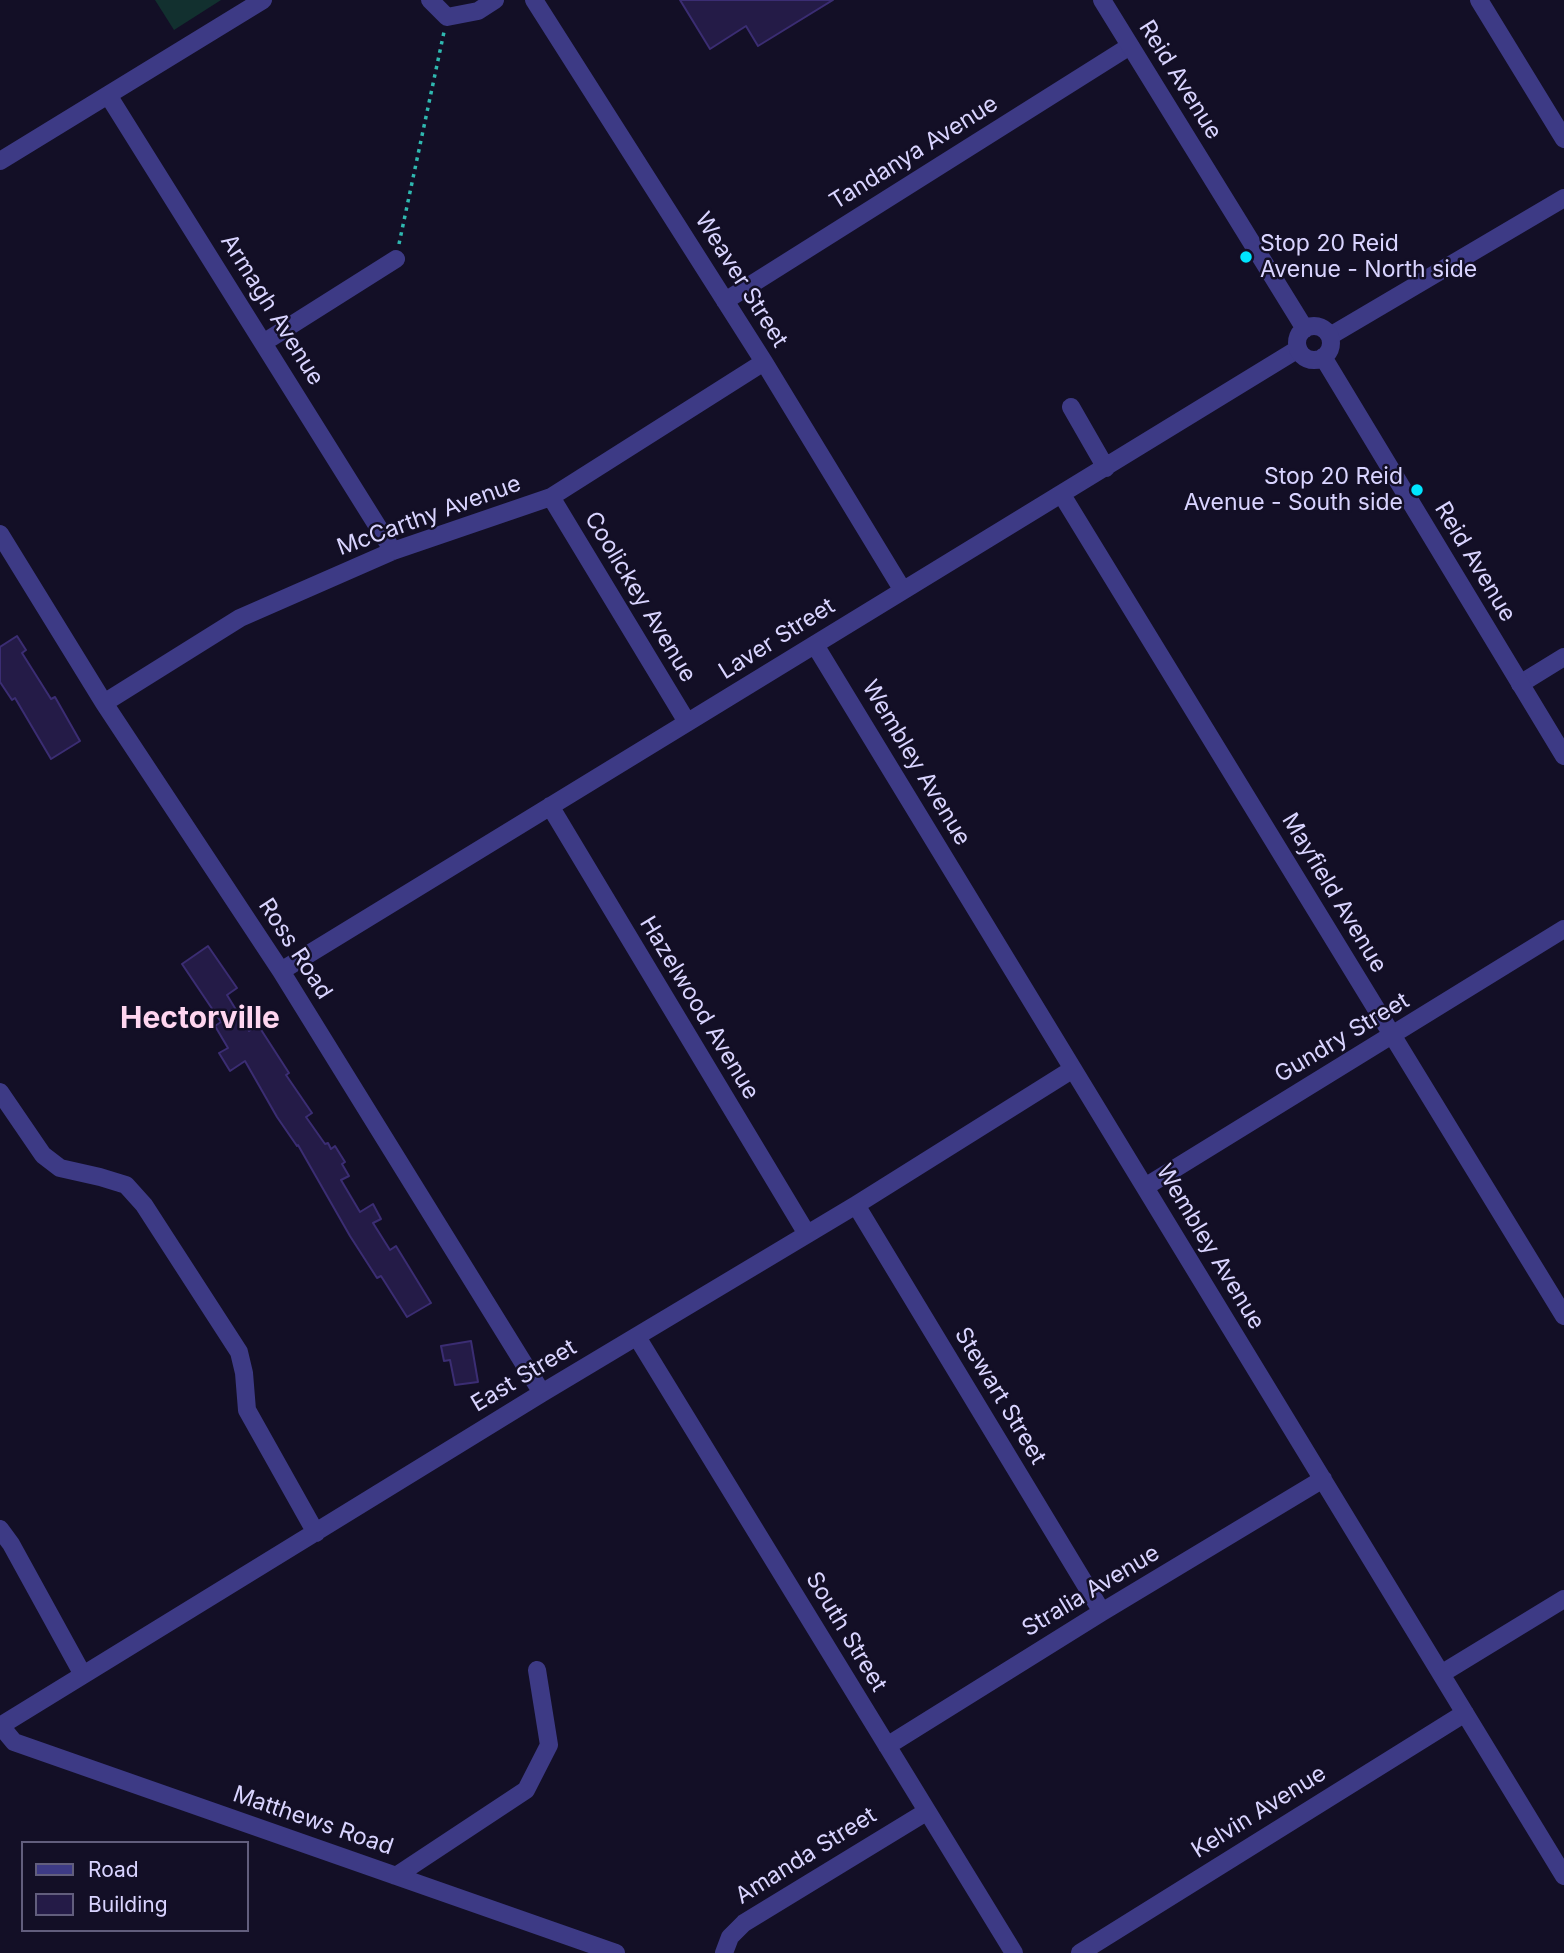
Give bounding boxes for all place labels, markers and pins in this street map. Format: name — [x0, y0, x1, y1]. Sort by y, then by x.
place label: Stop 20 Reid Avenue - North side — [1260, 230, 1477, 284]
marker: Stop 20 Reid Avenue - North side — [1238, 249, 1254, 265]
place label: Stop 20 Reid Avenue - South side — [1184, 463, 1403, 517]
marker: Stop 20 Reid Avenue - South side — [1409, 482, 1425, 498]

